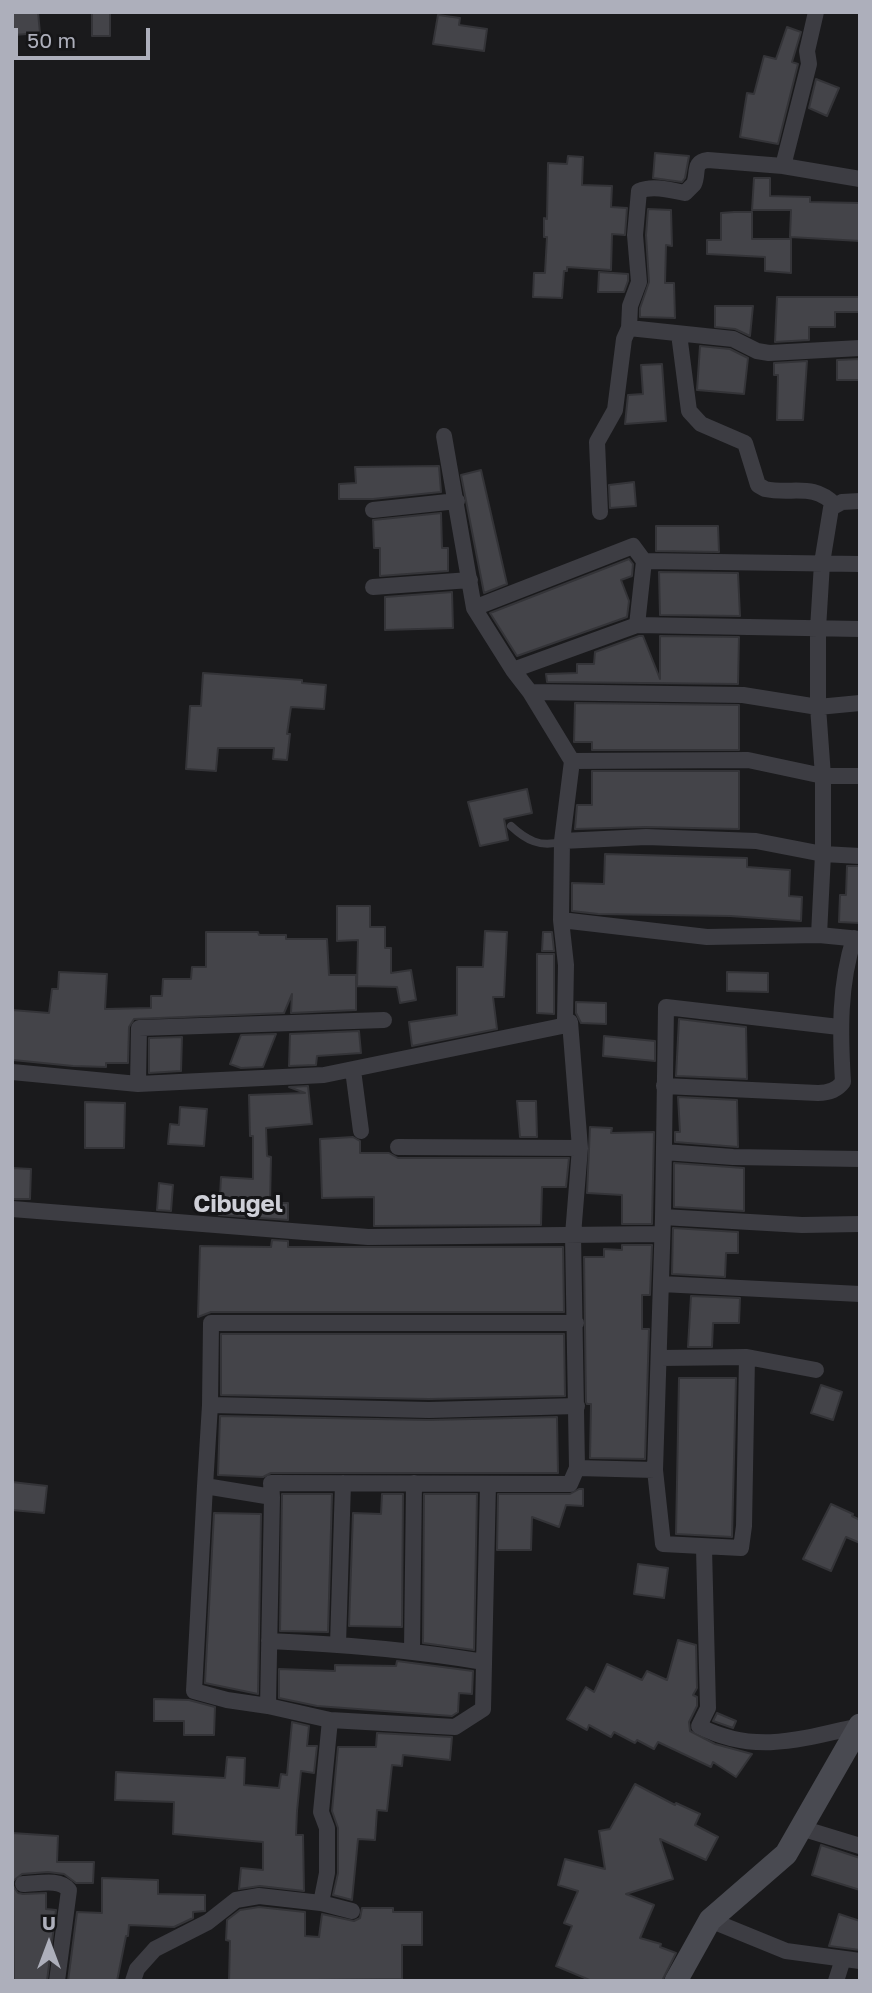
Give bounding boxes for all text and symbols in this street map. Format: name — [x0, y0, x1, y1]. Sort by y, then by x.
scale bar — [18, 14, 154, 58]
text: 50 m — [27, 27, 76, 53]
district label: Cibugel — [193, 1190, 283, 1218]
north arrow — [14, 1909, 84, 1979]
text: U — [42, 1911, 56, 1934]

